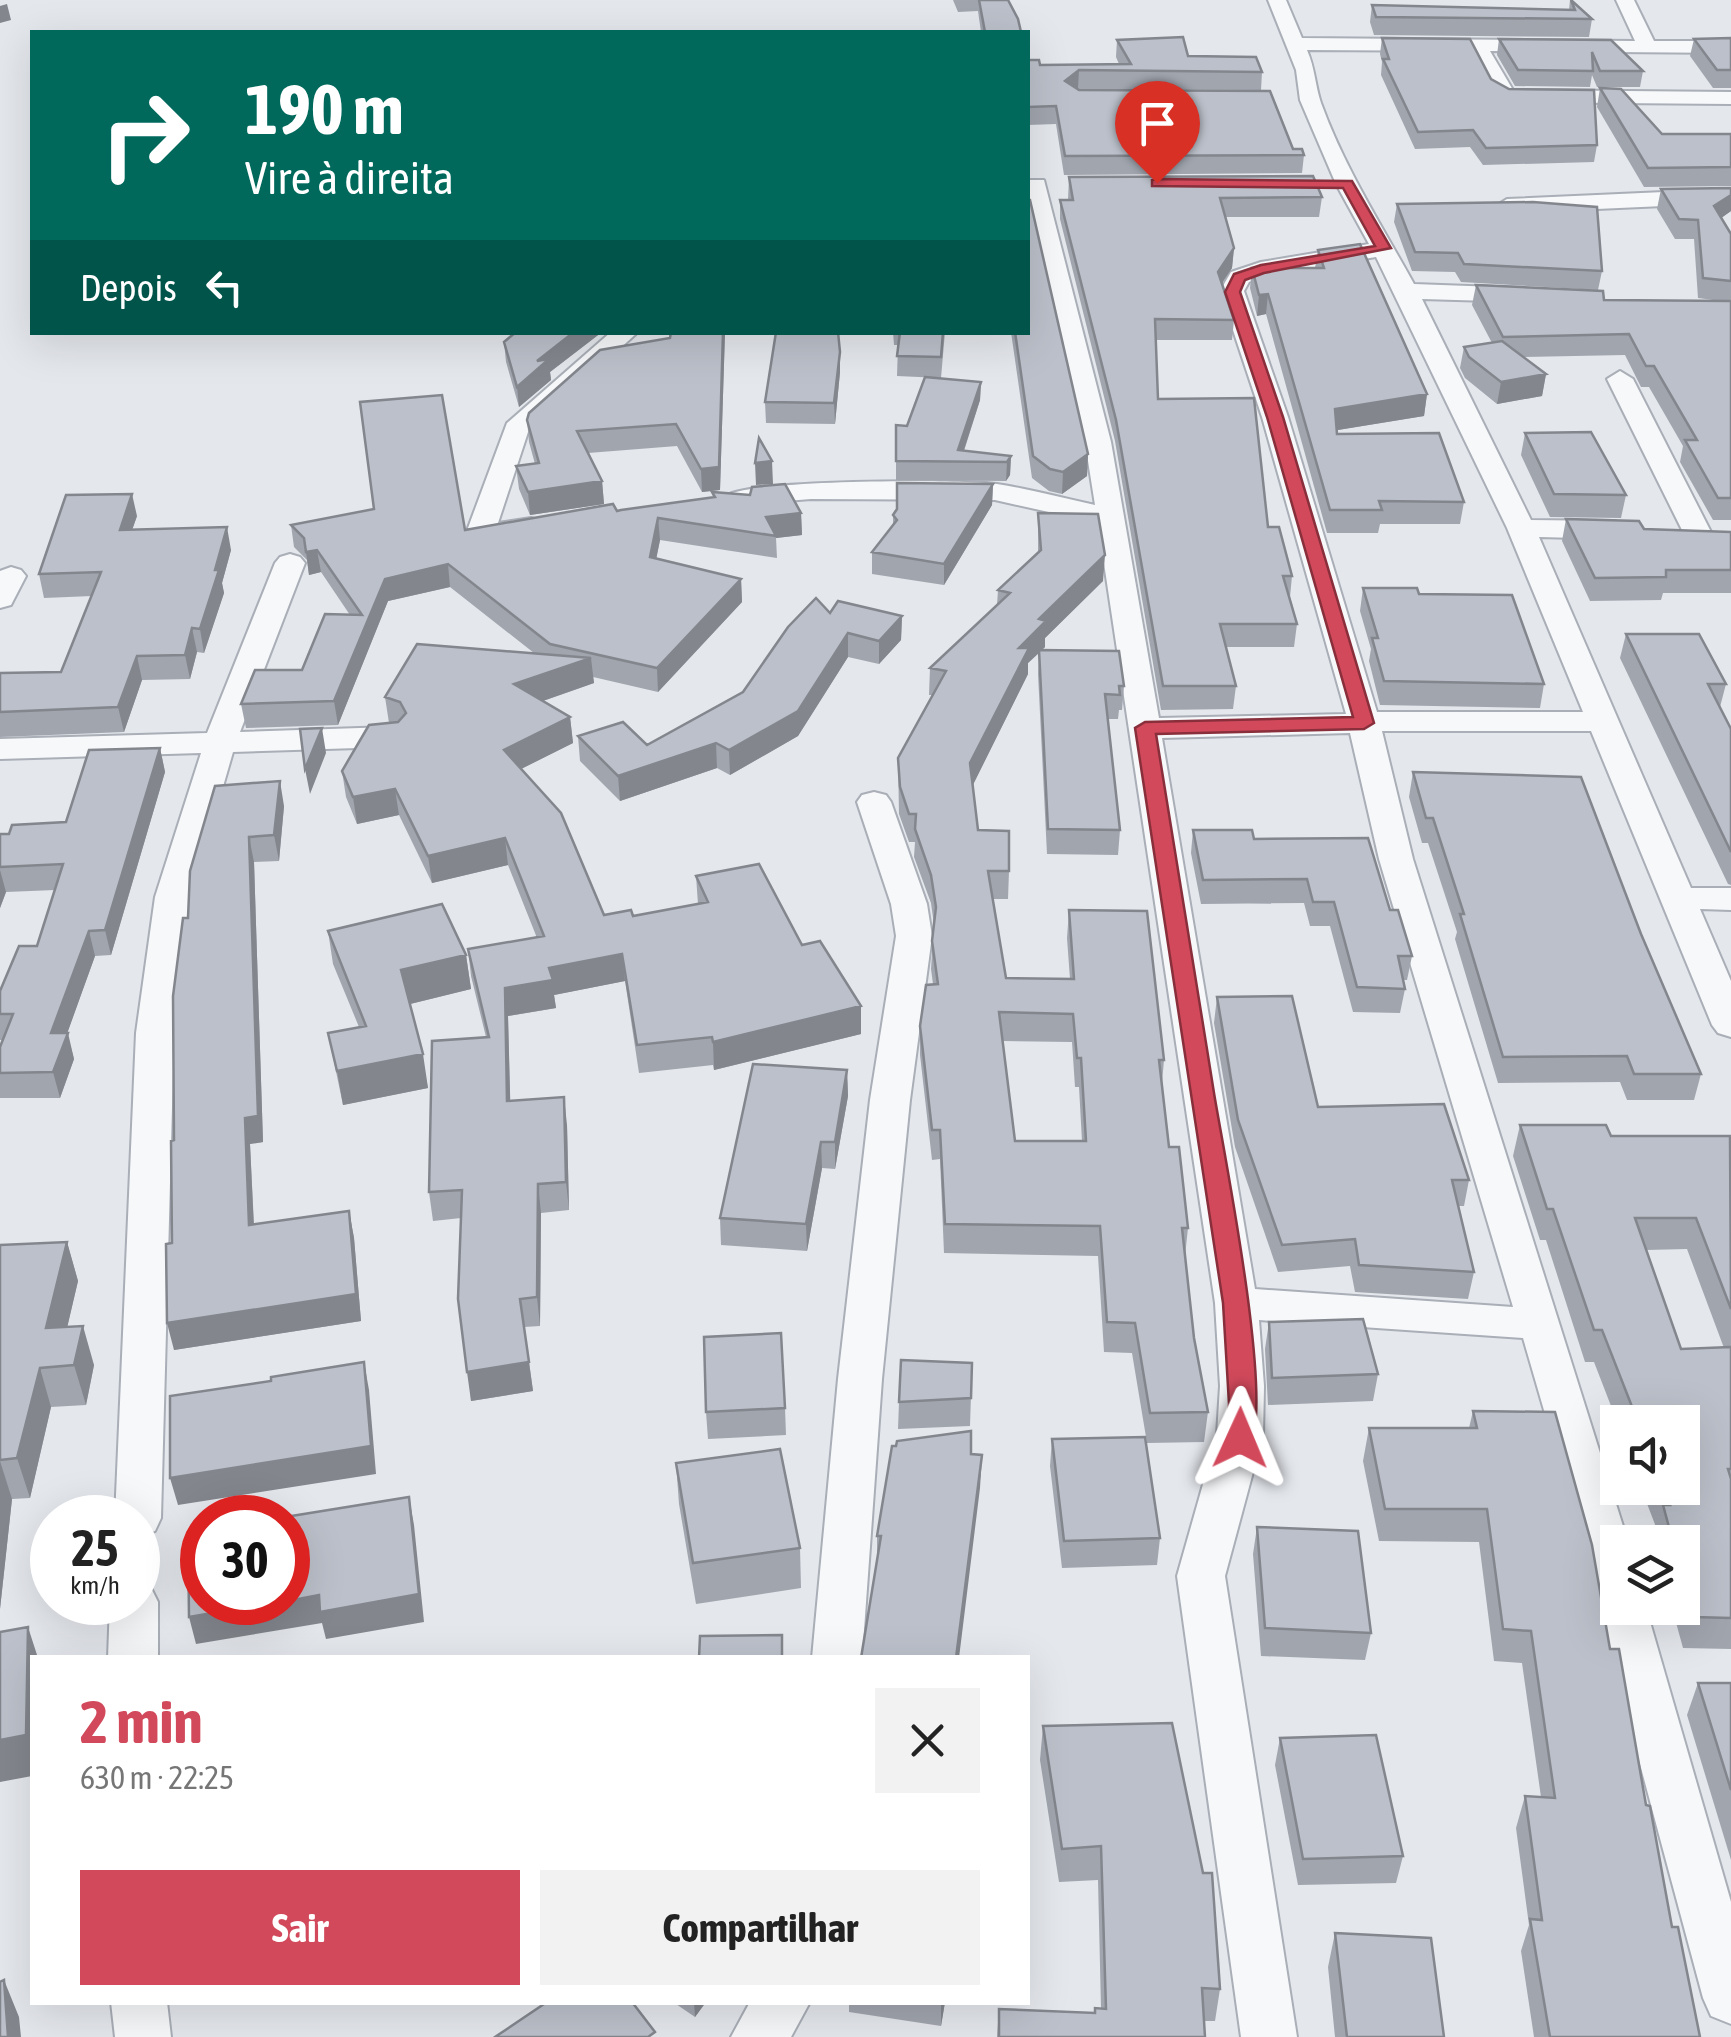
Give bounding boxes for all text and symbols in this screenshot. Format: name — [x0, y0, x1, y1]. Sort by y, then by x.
text: 190 m — [245, 69, 404, 149]
icon: right — [80, 70, 210, 200]
pin — [1115, 81, 1200, 184]
icon: arrive — [1130, 96, 1185, 151]
text: Vire à direita — [245, 152, 454, 204]
icon: left — [197, 260, 252, 315]
text: Depois — [80, 266, 177, 309]
position arrow — [1188, 1386, 1292, 1490]
map controls — [1600, 1405, 1700, 1625]
button: sound — [1600, 1405, 1700, 1505]
speed limit sign: 30 — [180, 1495, 310, 1625]
text: 25 — [71, 1519, 118, 1577]
button: layers — [1600, 1525, 1700, 1625]
text: km/h — [70, 1571, 120, 1599]
text: 2 min — [80, 1687, 203, 1756]
button: close — [875, 1688, 980, 1793]
text: 630 m · 22:25 — [80, 1759, 234, 1796]
button: Sair — [80, 1870, 520, 1985]
button: Compartilhar — [540, 1870, 980, 1985]

